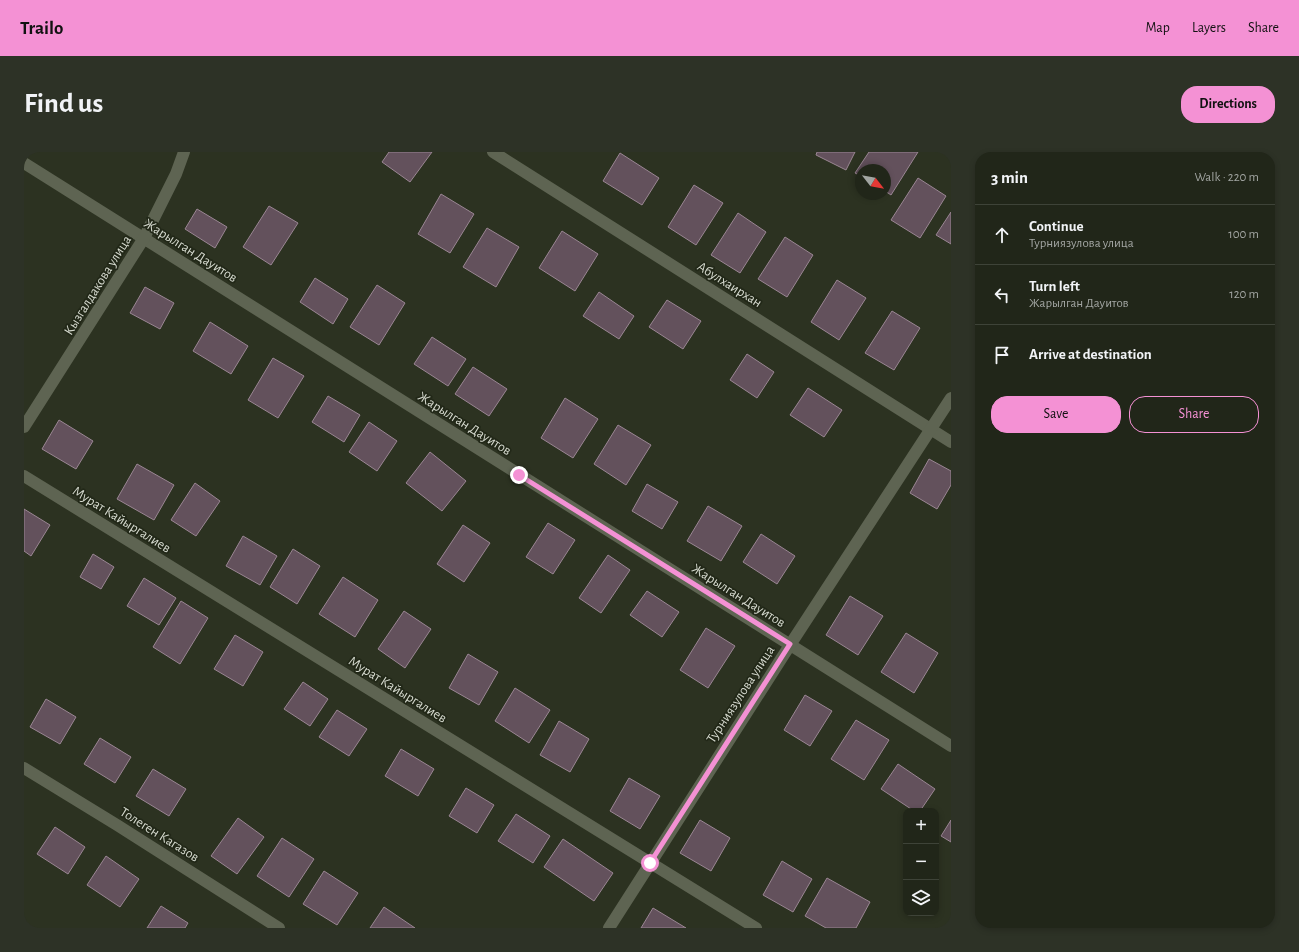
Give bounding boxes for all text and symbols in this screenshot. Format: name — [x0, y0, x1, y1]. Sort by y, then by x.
text: Trailo — [20, 19, 63, 38]
text: Map — [1145, 21, 1170, 35]
text: Layers — [1192, 21, 1226, 35]
text: Share — [1248, 21, 1279, 35]
button: Directions — [1181, 86, 1275, 123]
text: Find us — [24, 90, 103, 118]
north arrow — [855, 164, 891, 200]
text: 3 min — [991, 169, 1028, 186]
text: Walk · 220 m — [1194, 171, 1259, 184]
street label: Жарылган Дауитов — [141, 216, 240, 285]
text: Continue — [1029, 219, 1084, 234]
icon: ahead — [991, 224, 1013, 246]
text: 100 m — [1228, 228, 1259, 241]
street label: Кызгалдакова улица — [62, 233, 134, 338]
text: Турниязулова улица — [1029, 237, 1134, 250]
street label: Абулхаирхан — [695, 260, 764, 310]
text: Turn left — [1029, 279, 1080, 294]
icon: left — [991, 284, 1013, 306]
text: 120 m — [1229, 288, 1259, 301]
text: Жарылган Дауитов — [1029, 297, 1129, 310]
icon: arrive — [991, 344, 1013, 366]
text: Arrive at destination — [1029, 347, 1152, 362]
street label: Жарылган Дауитов — [415, 389, 514, 458]
button: Save — [991, 396, 1121, 433]
button: Share — [1129, 396, 1259, 433]
route end — [510, 466, 528, 484]
street label: Мурат Кайыргалиев — [70, 484, 173, 556]
street label: Жарылган Дауитов — [689, 561, 788, 630]
street label: Турниязулова улица — [704, 643, 778, 746]
street label: Мурат Кайыргалиев — [346, 654, 449, 726]
street label: Толеген Кагазов — [117, 805, 201, 865]
map controls — [903, 808, 939, 916]
button: + — [903, 808, 939, 844]
button: − — [903, 844, 939, 880]
route start — [641, 854, 659, 872]
button: layers — [903, 880, 939, 916]

